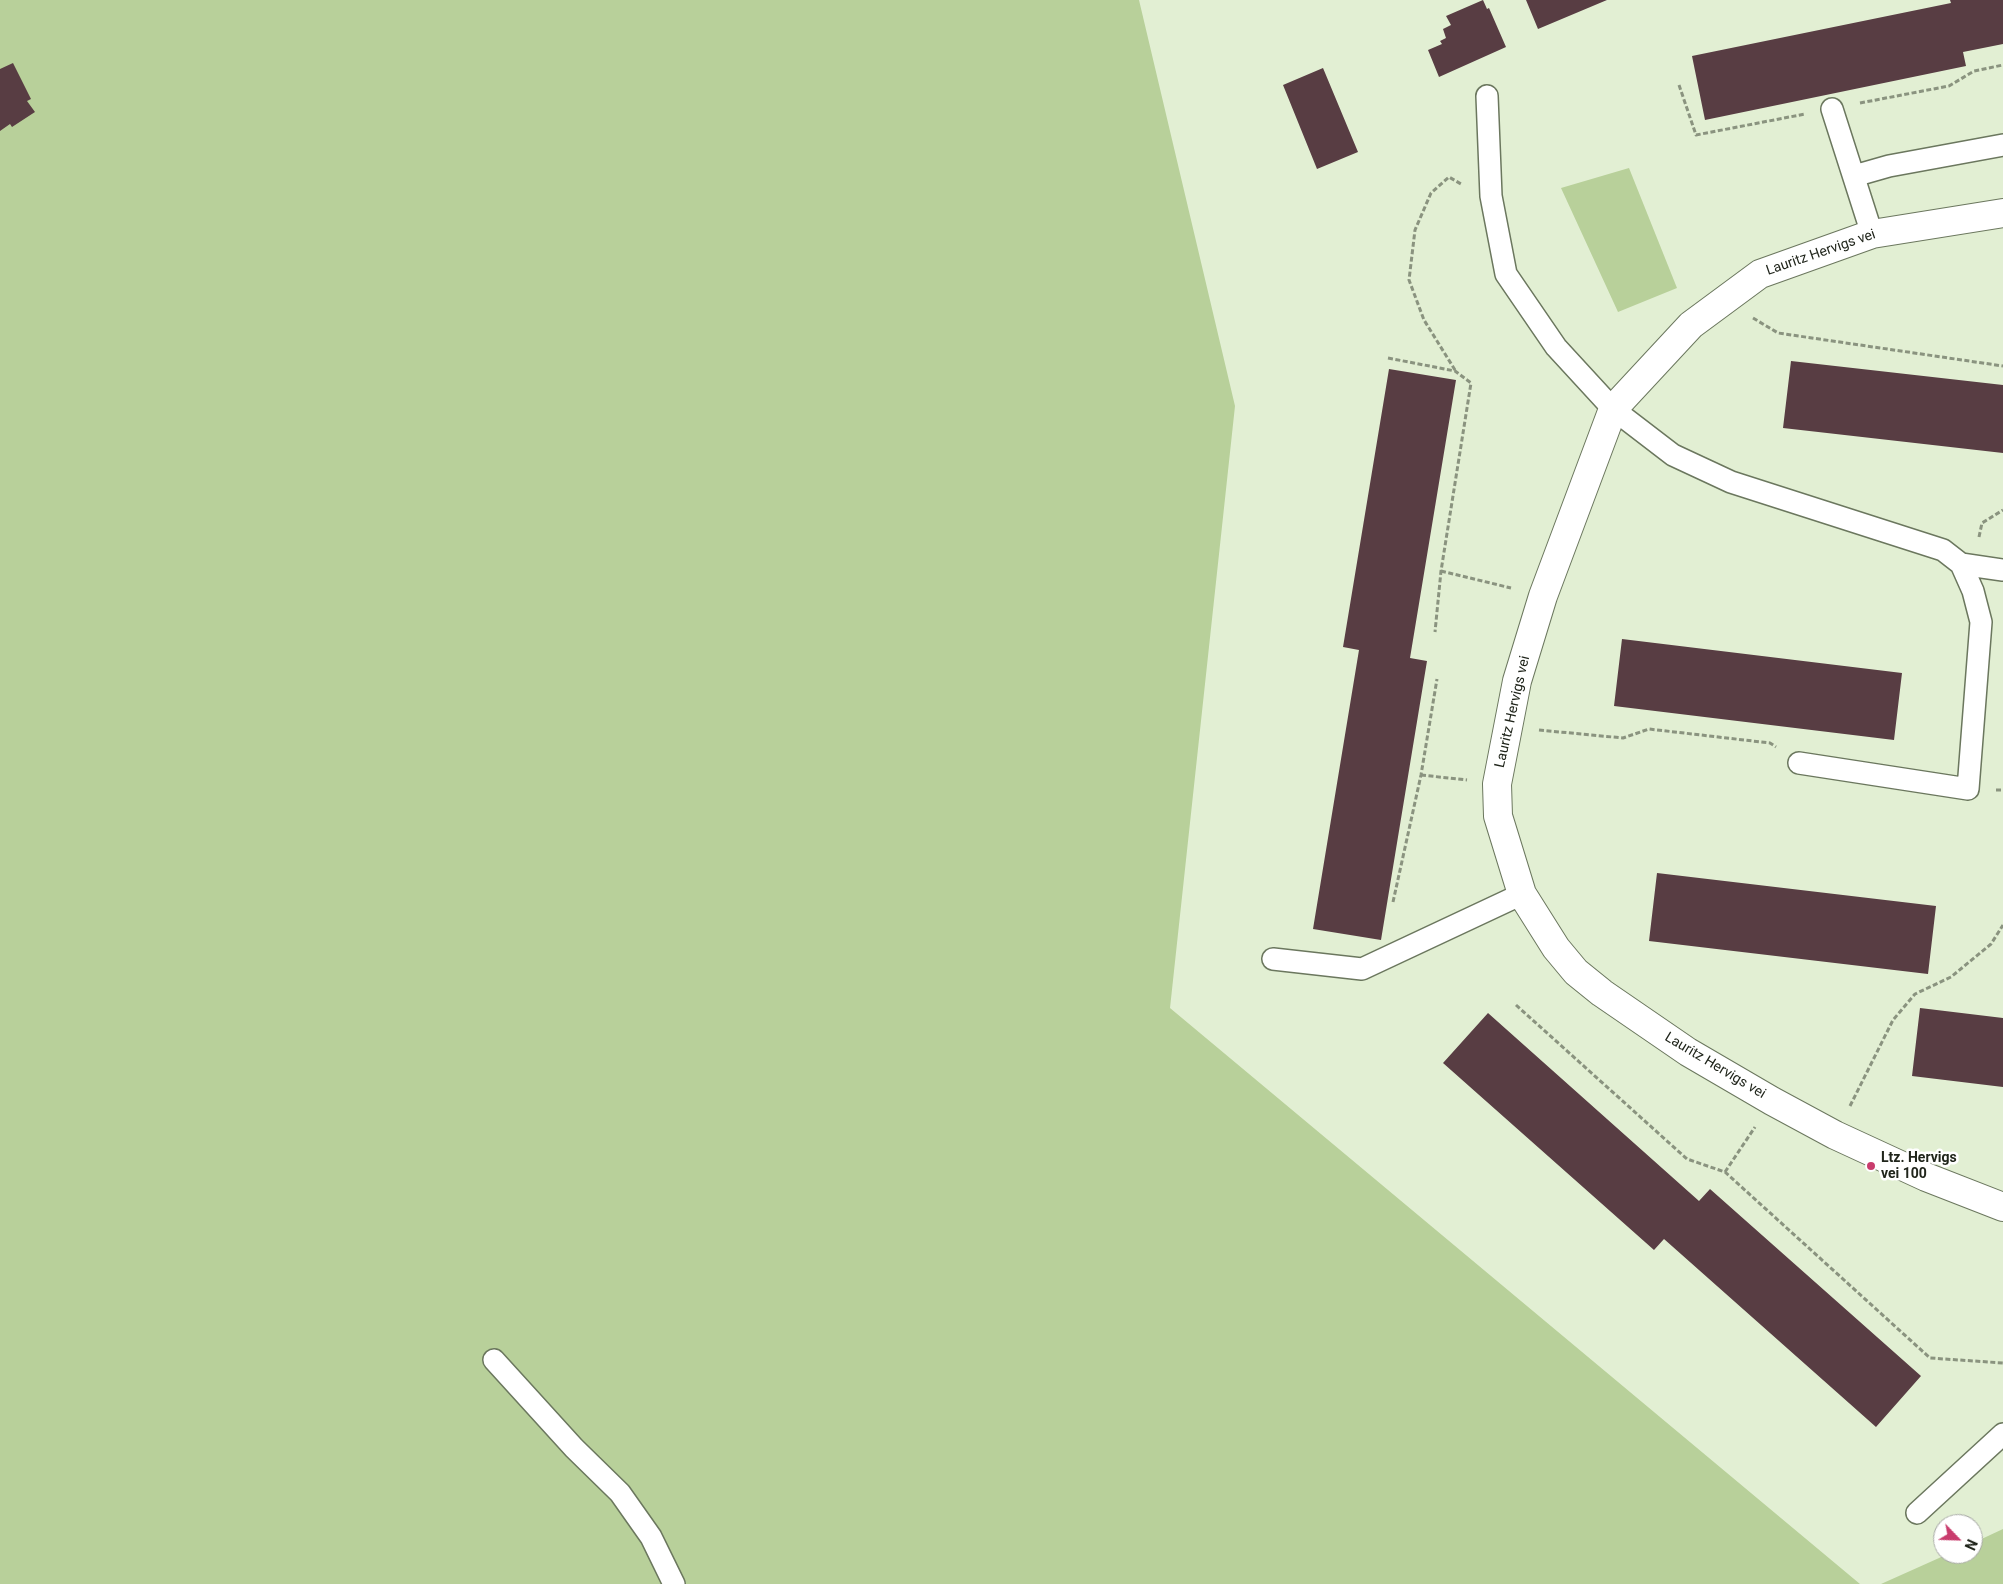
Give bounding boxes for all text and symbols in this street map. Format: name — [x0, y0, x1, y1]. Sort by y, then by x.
street label: Lauritz Hervigs vei — [1764, 226, 1878, 280]
street label: Lauritz Hervigs vei — [1492, 654, 1534, 770]
street label: Lauritz Hervigs vei — [1662, 1029, 1768, 1103]
place label: Ltz. Hervigs vei 100 — [1881, 1150, 1957, 1182]
marker: Ltz. Hervigs vei 100 — [1865, 1160, 1877, 1172]
north arrow — [1933, 1514, 1983, 1564]
text: N — [1961, 1537, 1980, 1552]

